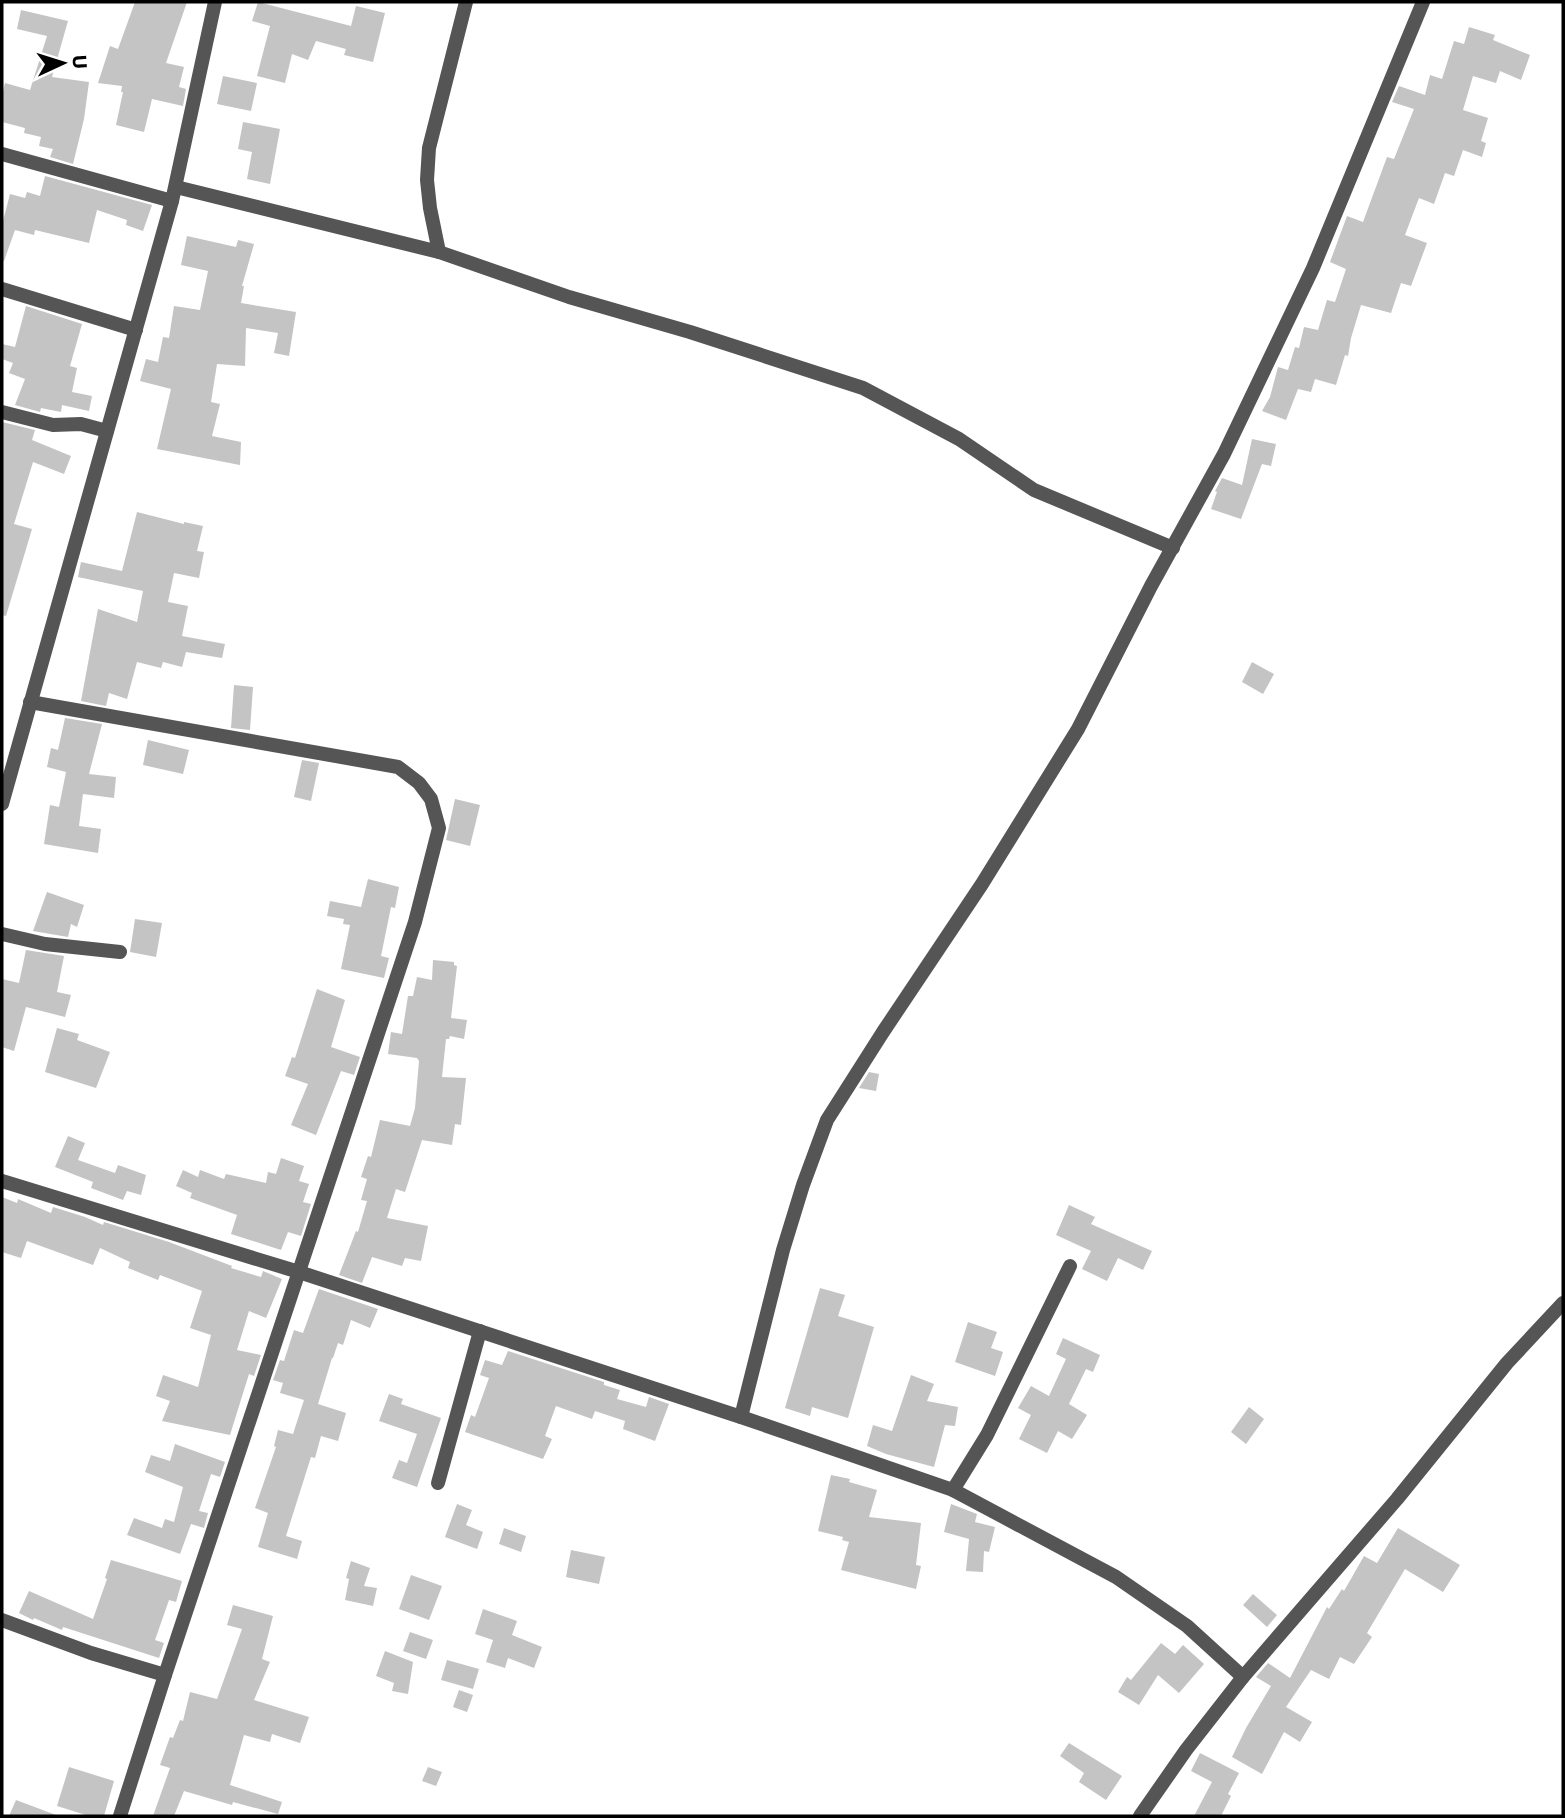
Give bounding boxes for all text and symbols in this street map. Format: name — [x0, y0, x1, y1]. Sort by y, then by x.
north arrow — [28, 28, 98, 98]
text: U — [69, 54, 92, 69]

